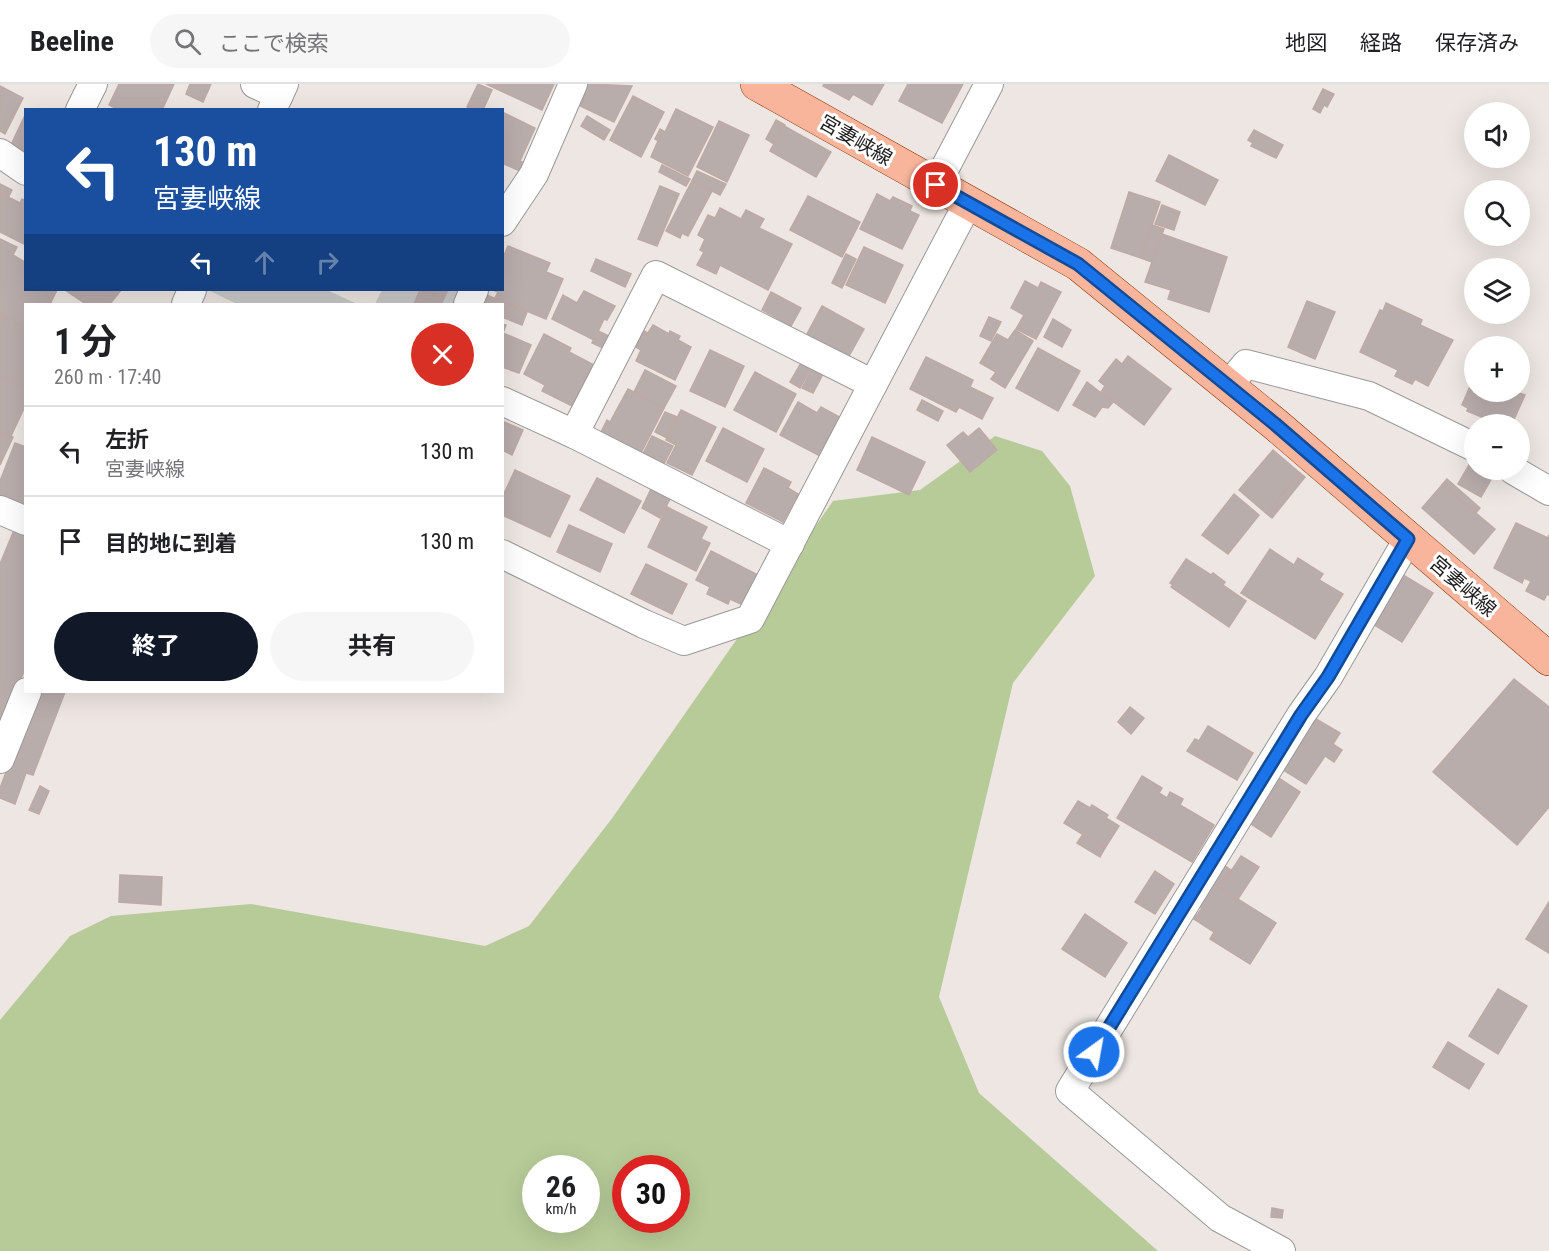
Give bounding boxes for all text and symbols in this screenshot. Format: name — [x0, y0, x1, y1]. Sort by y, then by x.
search box — [150, 14, 570, 68]
text: Beeline — [30, 25, 114, 58]
icon: search — [171, 25, 204, 58]
text: ここで検索 — [219, 31, 329, 56]
text: 地図 — [1285, 31, 1327, 55]
text: 経路 — [1360, 31, 1402, 55]
text: 保存済み — [1435, 31, 1519, 55]
map controls — [1464, 102, 1530, 480]
button: sound — [1464, 102, 1530, 168]
street label: 宮妻峡線 — [815, 110, 897, 170]
text: 130 m — [153, 127, 258, 176]
icon: left — [54, 132, 132, 210]
pin — [910, 159, 961, 210]
icon: arrive — [919, 168, 952, 201]
button: search — [1464, 180, 1530, 246]
text: 宮妻峡線 — [153, 183, 261, 215]
icon: left — [185, 246, 218, 279]
icon: ahead — [248, 246, 281, 279]
icon: right — [311, 246, 344, 279]
button: layers — [1464, 258, 1530, 324]
text: 1 分 — [54, 321, 117, 363]
button: close — [411, 323, 474, 386]
button: + — [1464, 336, 1530, 402]
text: 260 m · 17:40 — [54, 365, 161, 389]
button: − — [1464, 414, 1530, 480]
text: 左折 — [105, 427, 149, 452]
icon: left — [54, 435, 87, 468]
text: 130 m — [420, 439, 474, 464]
text: 宮妻峡線 — [105, 457, 185, 481]
icon: arrive — [54, 525, 87, 558]
text: 130 m — [420, 529, 474, 554]
text: 目的地に到着 — [105, 531, 237, 556]
street label: 宮妻峡線 — [1425, 551, 1501, 621]
button: 終了 — [54, 612, 258, 681]
button: 共有 — [270, 612, 474, 681]
position arrow — [1062, 1020, 1126, 1084]
speed limit sign: 30 — [612, 1155, 690, 1233]
text: 26 — [546, 1169, 576, 1204]
text: km/h — [546, 1200, 576, 1218]

